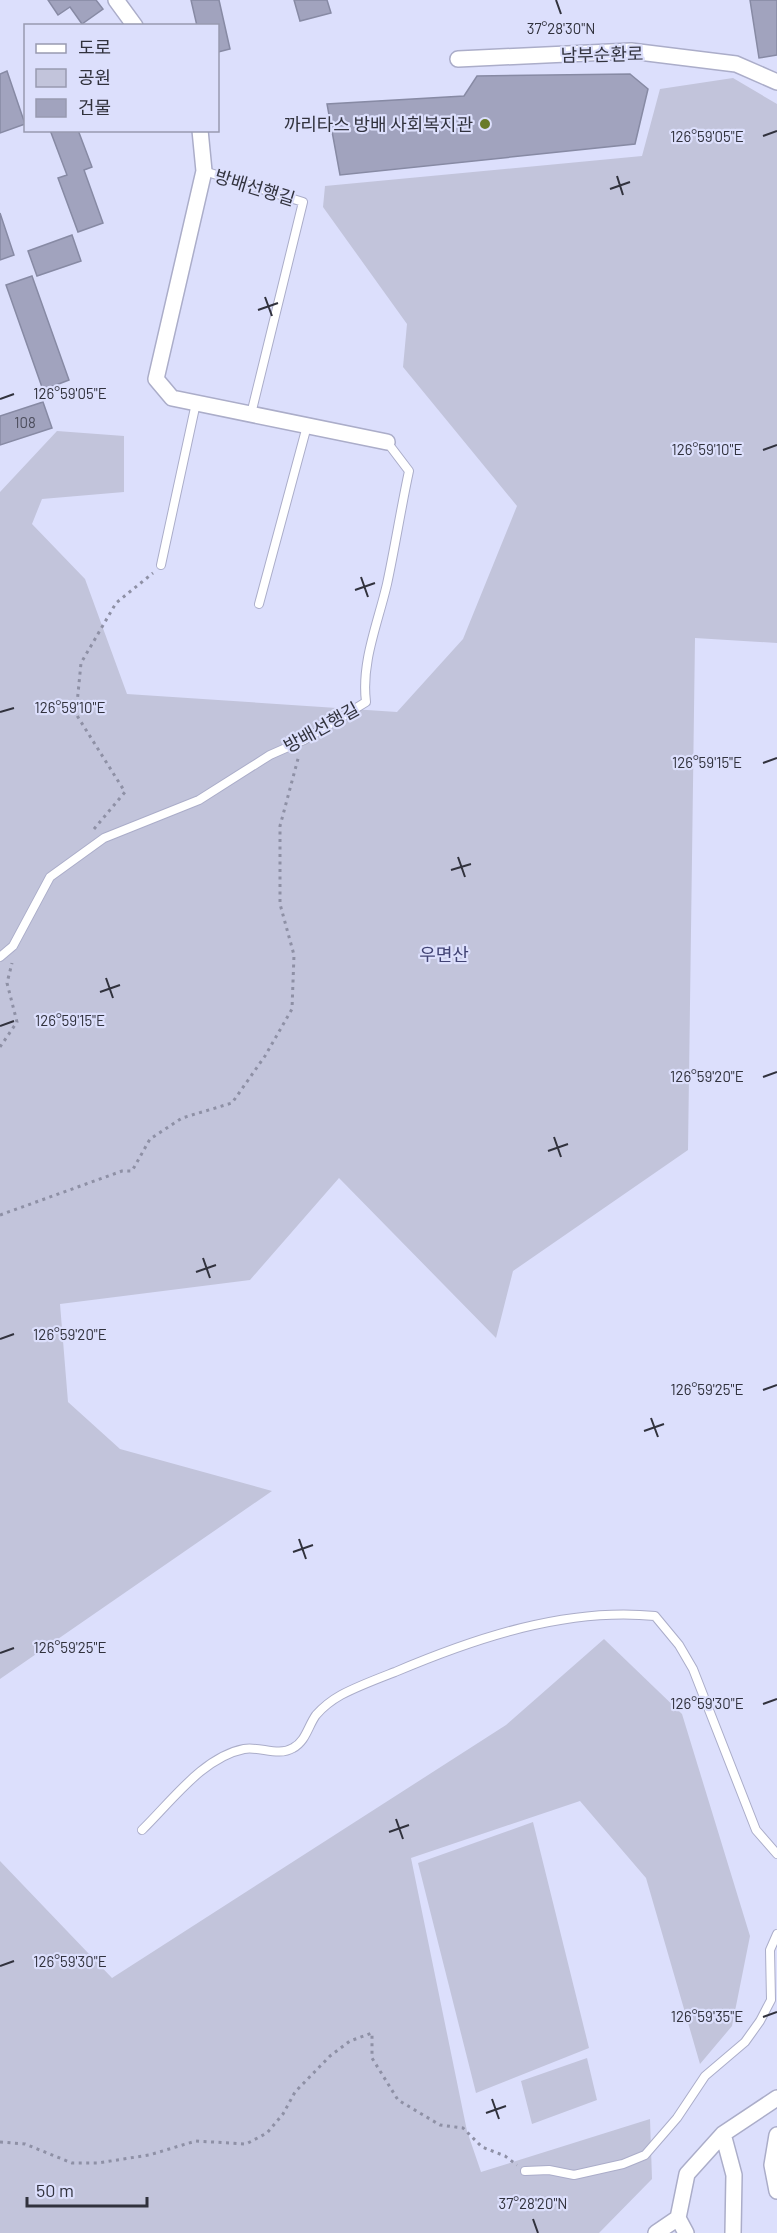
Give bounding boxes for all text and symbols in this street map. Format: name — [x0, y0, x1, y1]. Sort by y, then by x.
text: 37°28'30"N — [527, 19, 595, 37]
legend — [24, 24, 219, 132]
text: 도로 — [78, 36, 111, 58]
street label: 남부순환로 — [560, 42, 644, 66]
text: 공원 — [78, 66, 111, 88]
text: 건물 — [78, 96, 111, 118]
place label: 까리타스 방배 사회복지관 — [284, 113, 473, 135]
marker: 까리타스 방배 사회복지관 — [478, 117, 492, 131]
text: 126°59'05"E — [670, 127, 744, 145]
street label: 방배선행길 — [212, 164, 298, 210]
text: 126°59'05"E — [33, 384, 107, 402]
house number: 108 — [14, 413, 36, 431]
text: 126°59'10"E — [672, 440, 742, 458]
street label: 방배선행길 — [279, 697, 363, 757]
text: 126°59'10"E — [35, 698, 105, 716]
text: 126°59'15"E — [672, 753, 742, 771]
park label: 우면산 — [419, 943, 469, 965]
text: 126°59'15"E — [35, 1011, 105, 1029]
text: 126°59'20"E — [670, 1067, 744, 1085]
text: 126°59'20"E — [33, 1325, 107, 1343]
text: 126°59'25"E — [670, 1380, 744, 1398]
text: 126°59'25"E — [33, 1638, 107, 1656]
text: 126°59'30"E — [670, 1694, 744, 1712]
text: 126°59'30"E — [33, 1952, 107, 1970]
text: 126°59'35"E — [671, 2007, 743, 2025]
scale bar — [27, 2170, 147, 2208]
text: 50 m — [36, 2179, 74, 2201]
text: 37°28'20"N — [499, 2194, 567, 2212]

